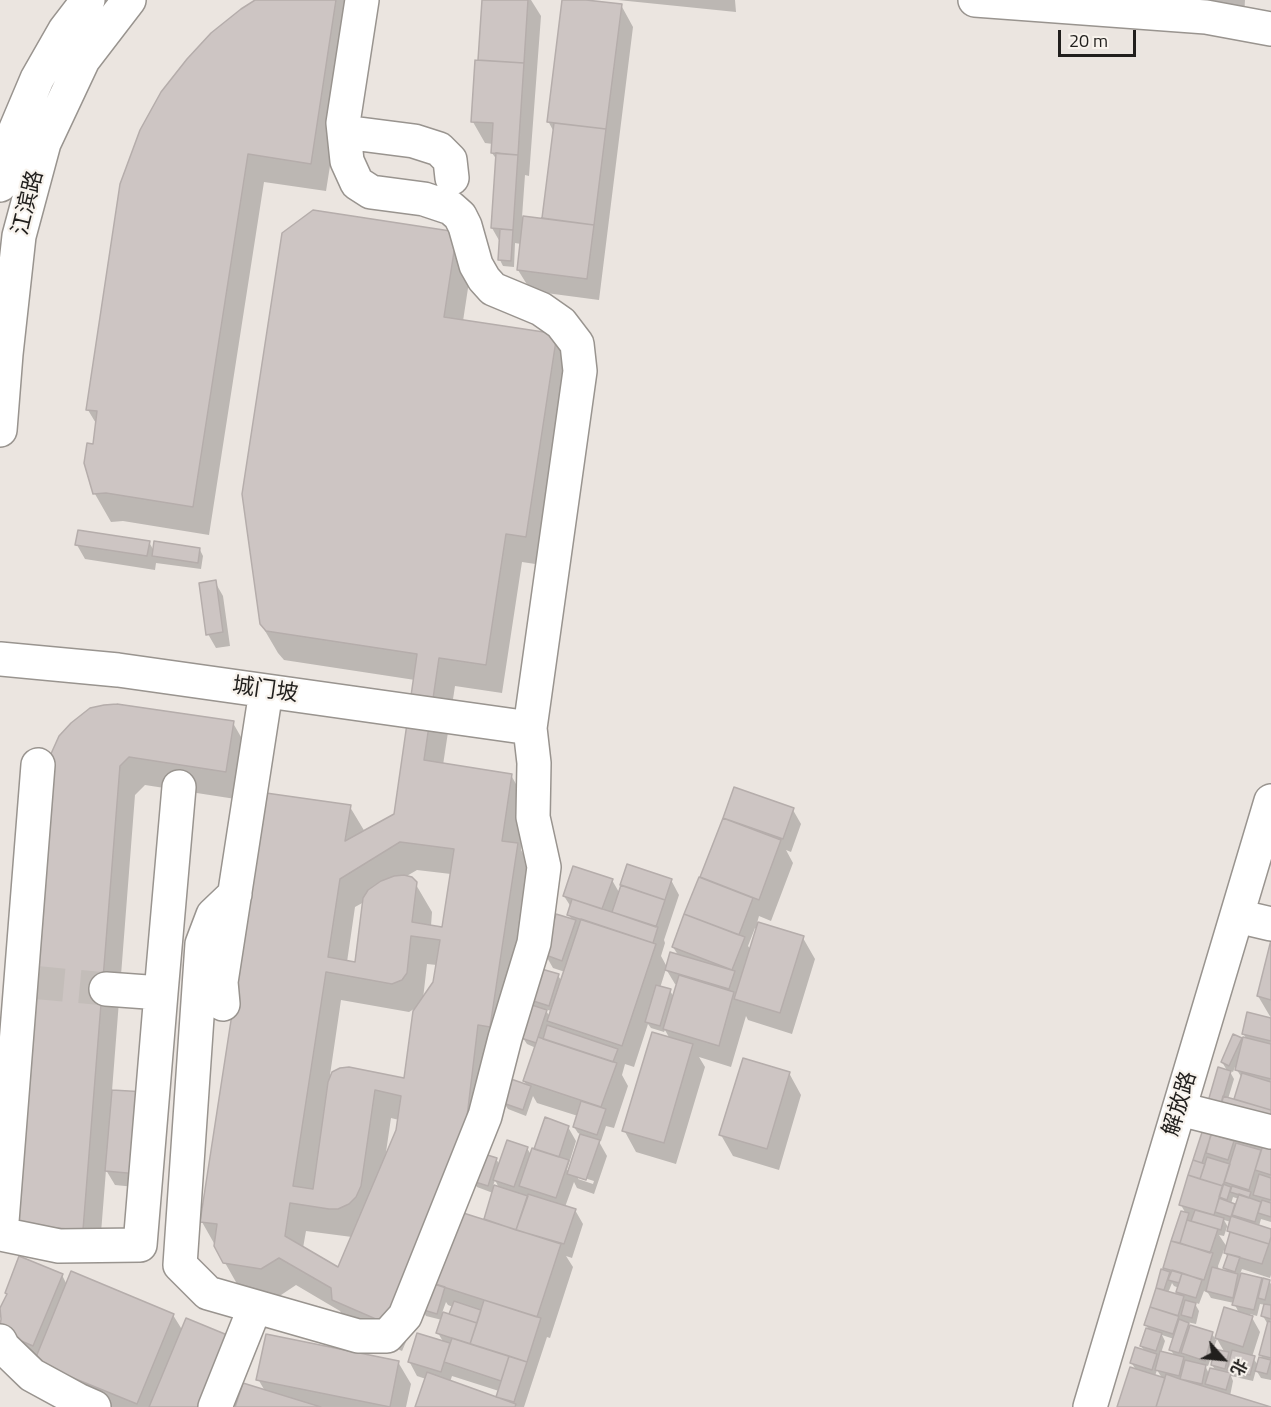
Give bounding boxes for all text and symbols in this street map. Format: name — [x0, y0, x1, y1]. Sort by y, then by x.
scale bar — [1061, 18, 1139, 56]
text: 20 m — [1069, 27, 1108, 54]
street label: 江滨路 — [8, 168, 50, 238]
street label: 城门坡 — [230, 673, 300, 709]
street label: 解放路 — [1159, 1069, 1203, 1139]
north arrow — [1193, 1329, 1253, 1389]
text: 北 — [1225, 1355, 1253, 1380]

